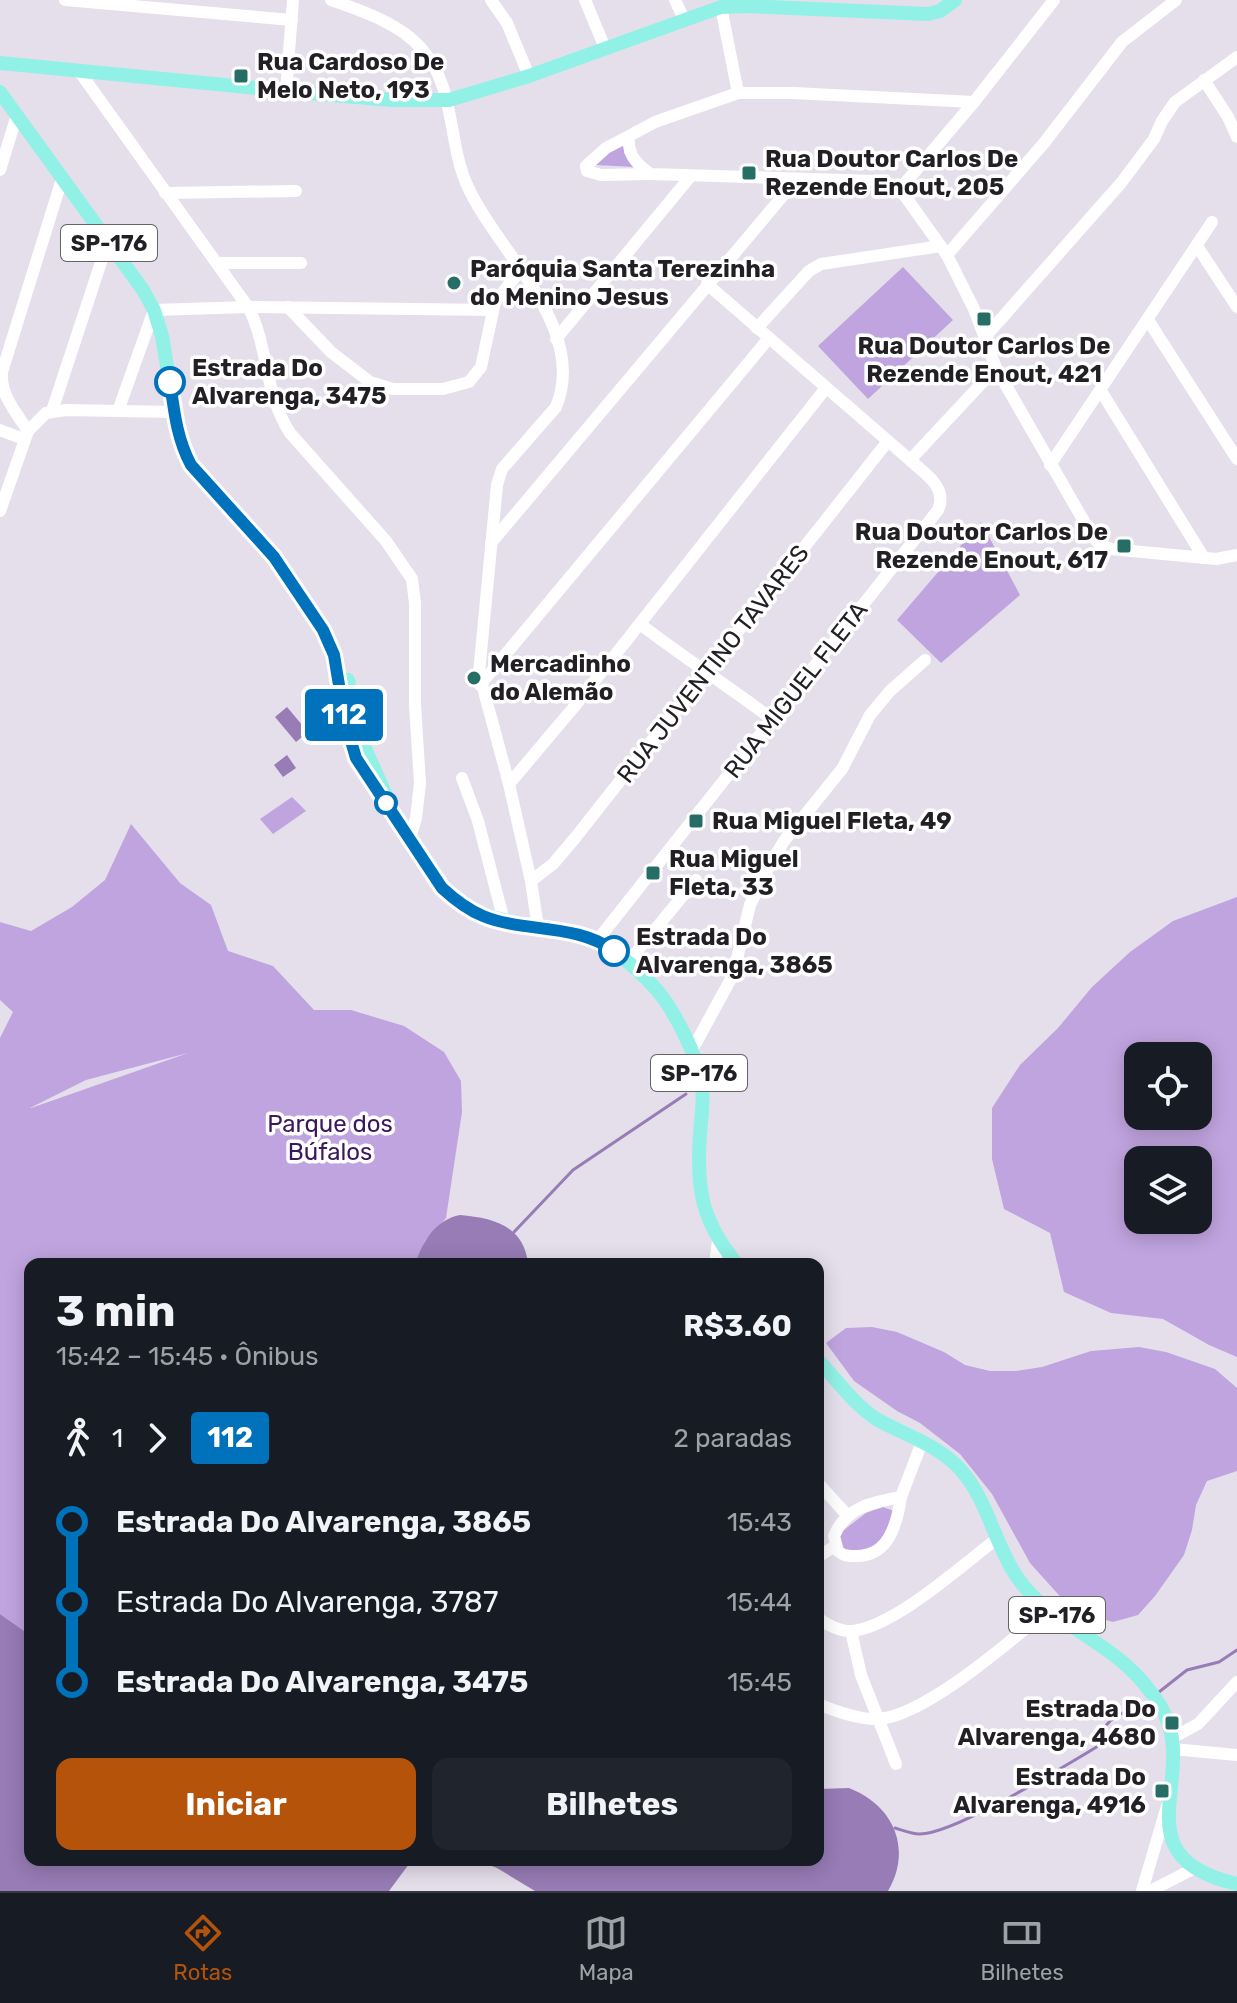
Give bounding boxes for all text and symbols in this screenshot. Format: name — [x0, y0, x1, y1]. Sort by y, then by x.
place label: Rua Cardoso De Melo Neto, 193 — [257, 48, 444, 104]
marker: Rua Cardoso De Melo Neto, 193 — [232, 67, 250, 85]
place label: Rua Doutor Carlos De Rezende Enout, 205 — [765, 145, 1018, 201]
marker: Rua Doutor Carlos De Rezende Enout, 205 — [740, 164, 758, 182]
road number: SP-176 — [61, 225, 157, 261]
place label: Paróquia Santa Terezinha do Menino Jesus — [470, 255, 775, 311]
marker: Paróquia Santa Terezinha do Menino Jesus — [445, 274, 463, 292]
marker: Rua Doutor Carlos De Rezende Enout, 421 — [975, 310, 993, 328]
place label: Rua Doutor Carlos De Rezende Enout, 421 — [857, 332, 1111, 388]
place label: Estrada Do Alvarenga, 3475 — [192, 354, 386, 410]
marker: Estrada Do Alvarenga, 3475 — [155, 367, 185, 397]
place label: Rua Doutor Carlos De Rezende Enout, 617 — [855, 518, 1108, 574]
marker: Rua Doutor Carlos De Rezende Enout, 617 — [1115, 537, 1133, 555]
street label: RUA JUVENTINO TAVARES — [611, 540, 815, 788]
street label: RUA MIGUEL FLETA — [719, 596, 873, 784]
place label: Mercadinho do Alemão — [490, 650, 631, 706]
marker: Mercadinho do Alemão — [465, 669, 483, 687]
line badge: 112 — [298, 689, 390, 741]
text: 112 — [321, 698, 367, 731]
unlabelled marker — [375, 792, 397, 814]
place label: Rua Miguel Fleta, 49 — [712, 807, 952, 835]
marker: Rua Miguel Fleta, 49 — [687, 812, 705, 830]
place label: Rua Miguel Fleta, 33 — [669, 845, 799, 901]
marker: Rua Miguel Fleta, 33 — [644, 864, 662, 882]
place label: Estrada Do Alvarenga, 3865 — [636, 923, 833, 979]
marker: Estrada Do Alvarenga, 3865 — [599, 936, 629, 966]
map controls — [1124, 1042, 1212, 1234]
button: locate — [1124, 1042, 1212, 1130]
road number: SP-176 — [651, 1055, 747, 1091]
park label: Parque dos Búfalos — [267, 1110, 393, 1166]
button: layers — [1124, 1146, 1212, 1234]
text: 3 min — [56, 1285, 176, 1337]
text: R$3.60 — [683, 1308, 792, 1344]
text: 15:42 – 15:45 · Ônibus — [56, 1341, 318, 1372]
icon: walk — [56, 1416, 100, 1460]
icon: forward — [135, 1416, 179, 1460]
text: 112 — [207, 1421, 253, 1454]
text: 1 — [112, 1423, 123, 1454]
text: 2 paradas — [673, 1423, 792, 1454]
text: Estrada Do Alvarenga, 3865 — [116, 1504, 531, 1540]
text: 15:43 — [727, 1507, 792, 1538]
text: Estrada Do Alvarenga, 3787 — [116, 1584, 498, 1620]
text: 15:44 — [726, 1587, 792, 1618]
road number: SP-176 — [1009, 1597, 1105, 1633]
text: Estrada Do Alvarenga, 3475 — [116, 1664, 528, 1700]
text: 15:45 — [727, 1667, 792, 1698]
place label: Estrada Do Alvarenga, 4680 — [958, 1695, 1156, 1751]
marker: Estrada Do Alvarenga, 4680 — [1163, 1714, 1181, 1732]
button: Iniciar — [56, 1758, 416, 1850]
button: Bilhetes — [432, 1758, 792, 1850]
place label: Estrada Do Alvarenga, 4916 — [953, 1763, 1146, 1819]
marker: Estrada Do Alvarenga, 4916 — [1153, 1782, 1171, 1800]
tab: Rotas — [173, 1911, 232, 1986]
tab: Mapa — [579, 1911, 634, 1986]
tab: Bilhetes — [980, 1911, 1064, 1986]

